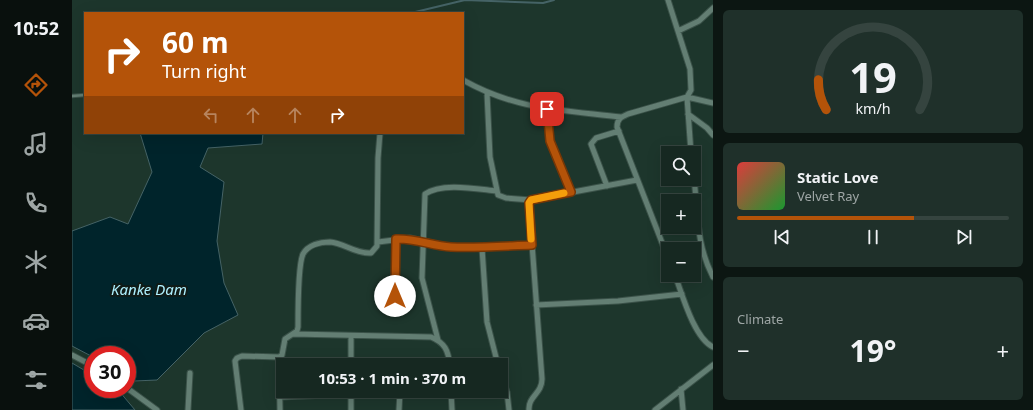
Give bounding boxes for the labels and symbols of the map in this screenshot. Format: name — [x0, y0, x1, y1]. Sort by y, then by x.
pin — [530, 92, 564, 126]
position arrow — [374, 275, 416, 317]
water label: Kanke Dam — [111, 279, 187, 299]
speed limit sign: 30 — [84, 346, 136, 398]

